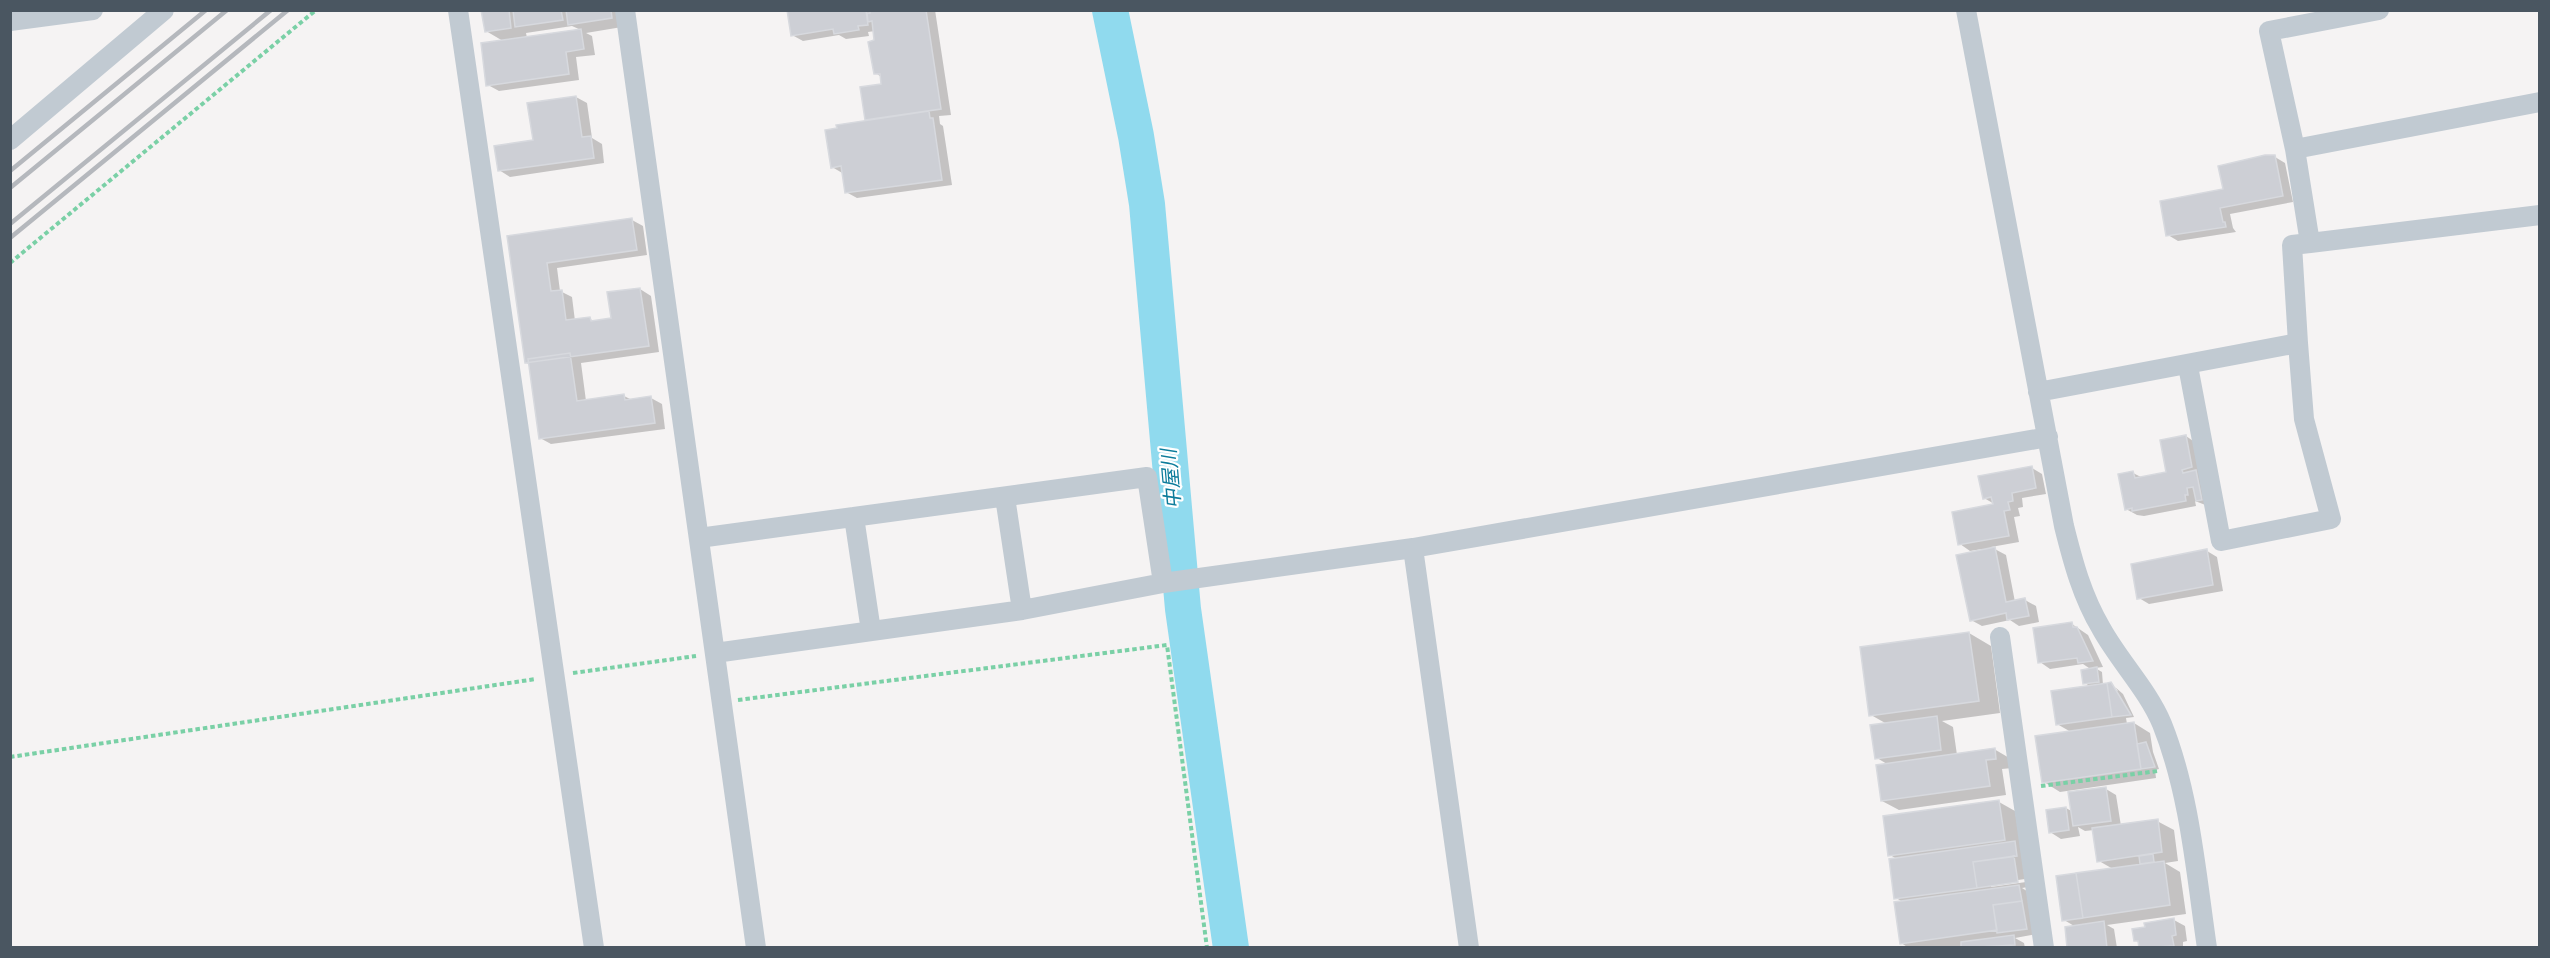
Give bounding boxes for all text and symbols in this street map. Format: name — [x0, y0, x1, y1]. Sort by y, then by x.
water label: 中屋川 — [1156, 446, 1186, 510]

